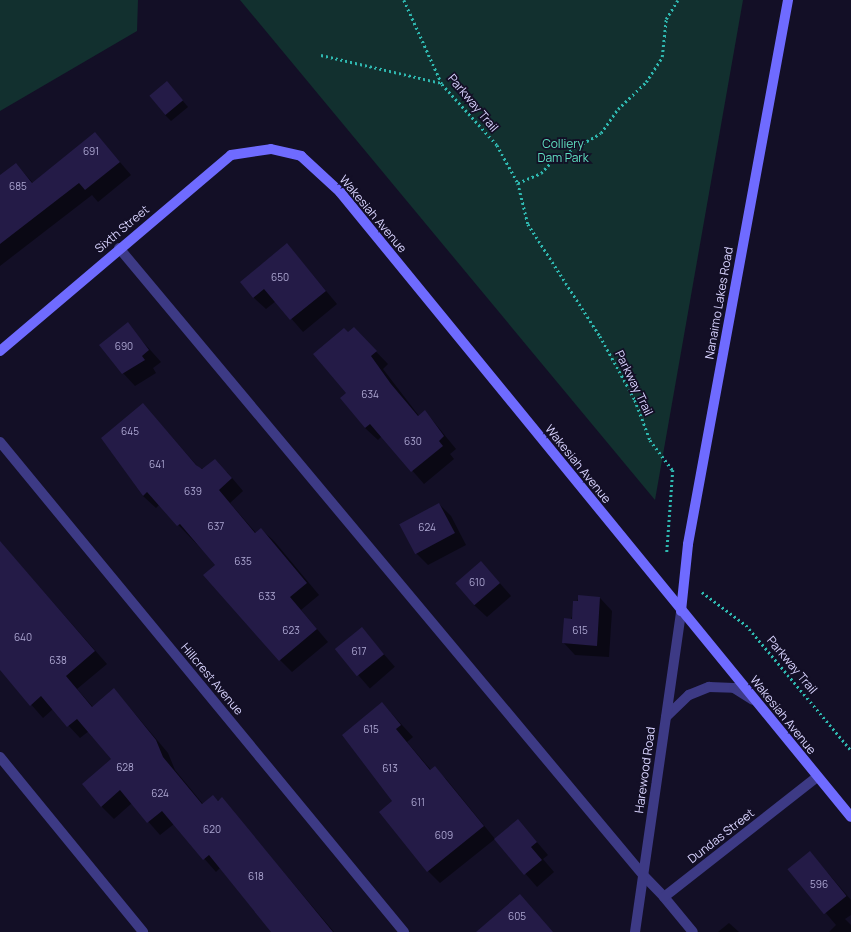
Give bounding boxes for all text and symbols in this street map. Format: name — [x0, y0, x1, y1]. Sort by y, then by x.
street label: Parkway Trail — [445, 71, 501, 135]
park label: Colliery Dam Park — [537, 137, 589, 165]
house number: 691 — [83, 146, 99, 158]
street label: Wakesiah Avenue — [336, 172, 410, 256]
house number: 685 — [9, 181, 27, 193]
street label: Sixth Street — [92, 202, 152, 256]
street label: Nanaimo Lakes Road — [702, 246, 736, 360]
house number: 650 — [271, 272, 289, 284]
house number: 690 — [115, 341, 133, 353]
street label: Parkway Trail — [612, 348, 656, 418]
house number: 634 — [361, 389, 379, 401]
street label: Wakesiah Avenue — [542, 422, 614, 506]
house number: 645 — [121, 426, 139, 438]
house number: 630 — [404, 436, 422, 448]
house number: 641 — [149, 459, 165, 471]
house number: 639 — [184, 486, 202, 498]
house number: 637 — [208, 521, 224, 533]
house number: 624 — [418, 522, 436, 534]
house number: 635 — [234, 556, 252, 568]
house number: 610 — [469, 577, 485, 589]
house number: 633 — [258, 591, 276, 603]
house number: 623 — [282, 625, 300, 637]
house number: 615 — [572, 625, 588, 637]
house number: 640 — [14, 632, 32, 644]
street label: Parkway Trail — [764, 633, 820, 697]
street label: Hillcrest Avenue — [178, 640, 246, 718]
house number: 617 — [352, 646, 366, 658]
house number: 638 — [49, 655, 67, 667]
street label: Wakesiah Avenue — [747, 673, 819, 757]
house number: 615 — [363, 724, 379, 736]
street label: Harewood Road — [632, 726, 658, 814]
house number: 628 — [116, 762, 134, 774]
house number: 613 — [382, 763, 398, 775]
house number: 624 — [151, 788, 169, 800]
house number: 611 — [411, 797, 425, 809]
street label: Dundas Street — [685, 806, 757, 866]
house number: 620 — [203, 824, 221, 836]
house number: 609 — [435, 830, 453, 842]
house number: 618 — [248, 871, 264, 883]
house number: 596 — [810, 879, 828, 891]
house number: 605 — [508, 911, 526, 923]

